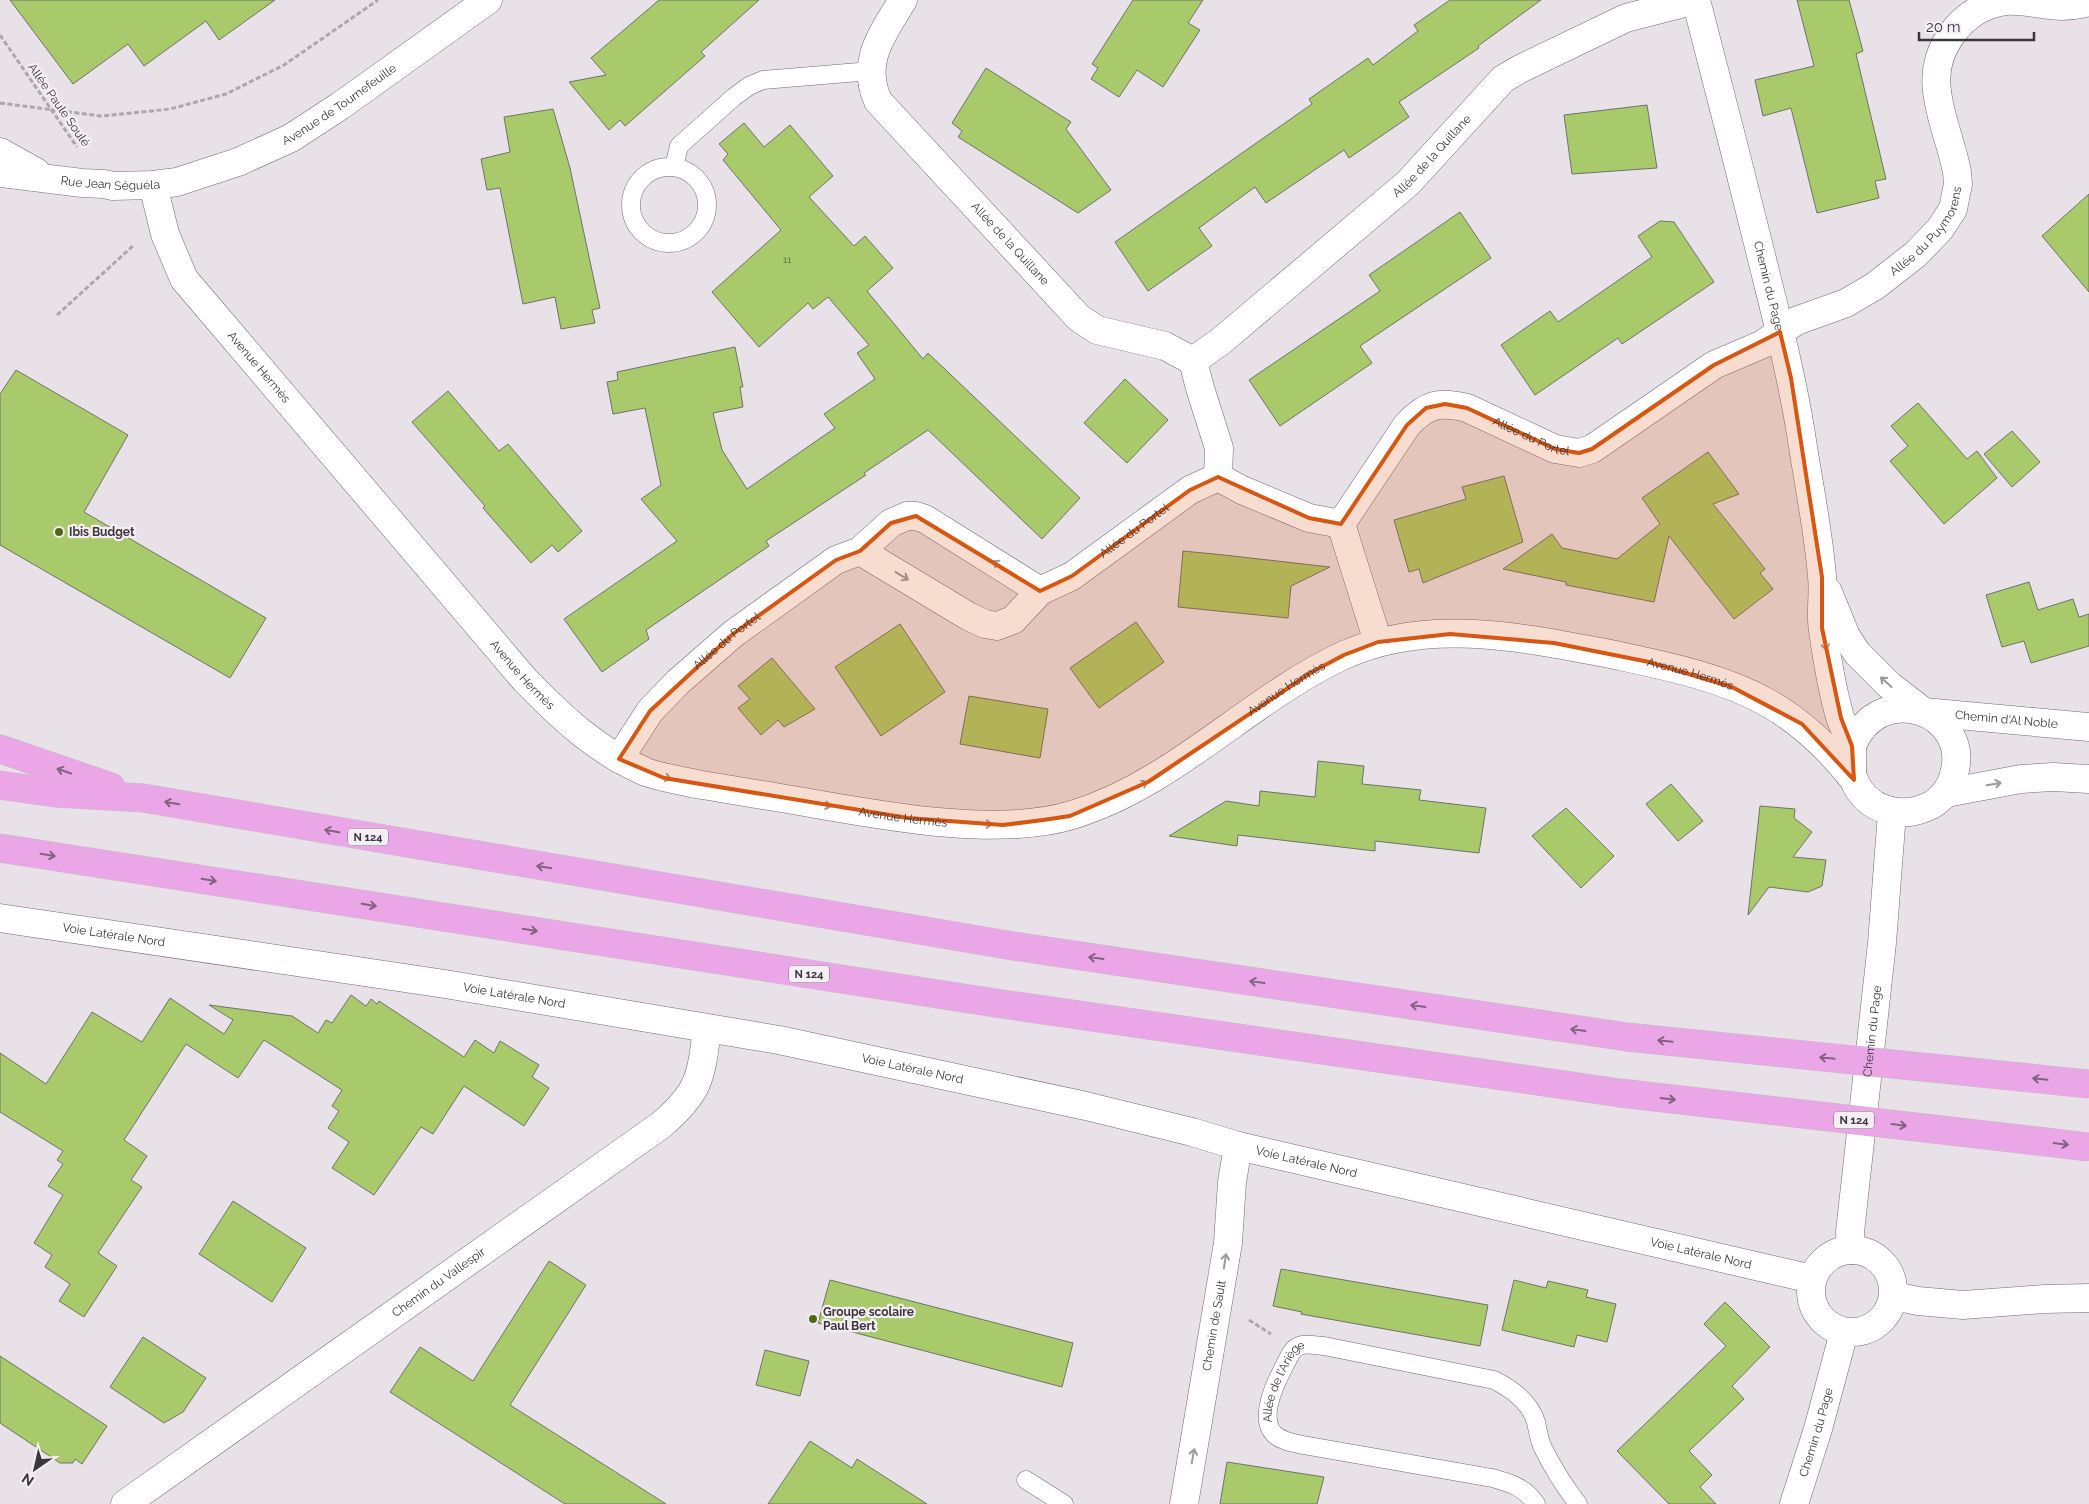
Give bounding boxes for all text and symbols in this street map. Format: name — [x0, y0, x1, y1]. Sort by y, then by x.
scale bar — [1919, 10, 2034, 42]
text: 20 m — [1926, 18, 1961, 36]
street label: Allée Paule Soulé — [25, 61, 93, 149]
street label: Avenue de Tournefeuille — [280, 61, 399, 148]
street label: Allée de la Quillane — [1390, 112, 1474, 200]
street label: Rue Jean Séguéla — [60, 173, 161, 193]
street label: Allée du Puymorens — [1887, 185, 1964, 279]
street label: Allée de la Quillane — [968, 199, 1052, 288]
street label: Chemin du Page — [1751, 240, 1786, 332]
house number: 11 — [783, 254, 792, 265]
street label: Avenue Hermès — [225, 329, 293, 406]
street label: Allée du Portel — [1491, 414, 1571, 458]
street label: Allée du Portel — [1097, 500, 1172, 561]
place label: Ibis Budget — [69, 525, 135, 539]
marker: Ibis Budget — [53, 526, 65, 538]
one-way arrow — [992, 560, 1006, 570]
one-way arrow — [894, 571, 908, 581]
street label: Allée du Portel — [690, 609, 763, 673]
one-way arrow — [1821, 634, 1831, 650]
street label: Avenue Hermès — [487, 637, 558, 713]
street label: Avenue Hermès — [1646, 655, 1736, 693]
street label: Avenue Hermès — [1245, 659, 1328, 719]
one-way arrow — [1879, 676, 1892, 688]
street label: Chemin d'Al Noble — [1954, 708, 2058, 731]
one-way arrow — [57, 766, 72, 775]
one-way arrow — [655, 773, 671, 782]
one-way arrow — [1986, 778, 2002, 788]
one-way arrow — [1133, 780, 1148, 790]
one-way arrow — [165, 798, 181, 808]
one-way arrow — [816, 800, 832, 810]
street label: Avenue Hermès — [858, 804, 948, 830]
one-way arrow — [976, 819, 993, 829]
one-way arrow — [325, 825, 341, 835]
road number: N 124 — [348, 829, 388, 846]
one-way arrow — [40, 850, 56, 860]
one-way arrow — [537, 862, 553, 872]
one-way arrow — [200, 875, 216, 885]
one-way arrow — [361, 901, 377, 911]
street label: Voie Latérale Nord — [61, 920, 166, 949]
one-way arrow — [521, 926, 537, 936]
one-way arrow — [1088, 953, 1104, 963]
road number: N 124 — [789, 966, 829, 982]
one-way arrow — [1249, 977, 1265, 987]
street label: Voie Latérale Nord — [462, 980, 566, 1011]
street label: Chemin du Page — [1860, 985, 1884, 1078]
one-way arrow — [1410, 1001, 1426, 1011]
one-way arrow — [1571, 1025, 1587, 1035]
one-way arrow — [1657, 1036, 1673, 1046]
street label: Voie Latérale Nord — [860, 1051, 965, 1086]
one-way arrow — [1819, 1053, 1835, 1063]
one-way arrow — [2033, 1074, 2049, 1084]
one-way arrow — [1660, 1094, 1676, 1104]
road number: N 124 — [1834, 1112, 1874, 1128]
one-way arrow — [1891, 1120, 1907, 1130]
one-way arrow — [2052, 1139, 2068, 1149]
street label: Voie Latérale Nord — [1254, 1143, 1358, 1180]
street label: Voie Latérale Nord — [1649, 1235, 1753, 1272]
street label: Chemin du Vallespir — [389, 1244, 489, 1320]
one-way arrow — [1221, 1254, 1231, 1270]
street label: Chemin de Sault — [1200, 1279, 1229, 1372]
place label: Groupe scolaire Paul Bert — [823, 1305, 914, 1333]
marker: Groupe scolaire Paul Bert — [807, 1313, 819, 1325]
street label: Allée de l'Ariège — [1260, 1338, 1306, 1423]
street label: Chemin du Page — [1796, 1386, 1836, 1479]
north arrow — [10, 1444, 60, 1494]
one-way arrow — [1188, 1448, 1198, 1464]
text: N — [19, 1470, 37, 1489]

